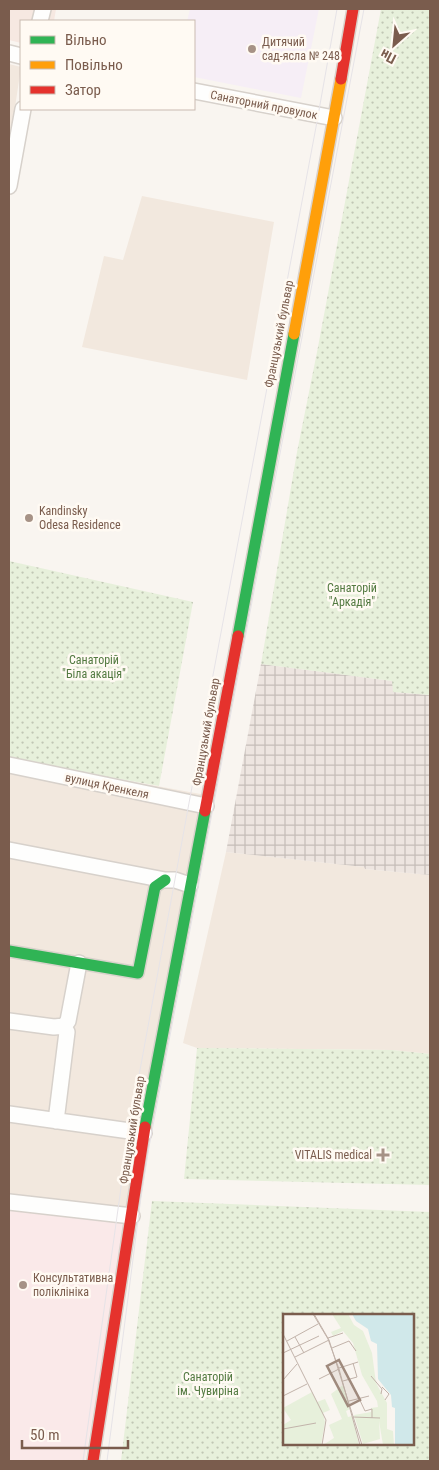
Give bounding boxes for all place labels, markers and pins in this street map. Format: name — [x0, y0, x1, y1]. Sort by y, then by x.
place label: Дитячий сад-ясла № 248 — [262, 35, 340, 63]
marker: Дитячий сад-ясла № 248 — [246, 43, 258, 55]
place label: Kandinsky Odesa Residence — [39, 504, 121, 532]
marker: Kandinsky Odesa Residence — [23, 512, 35, 524]
place label: VITALIS medical — [295, 1148, 372, 1162]
marker: VITALIS medical — [376, 1148, 390, 1162]
place label: Консультативна поліклініка — [33, 1271, 113, 1299]
marker: Консультативна поліклініка — [17, 1279, 29, 1291]

